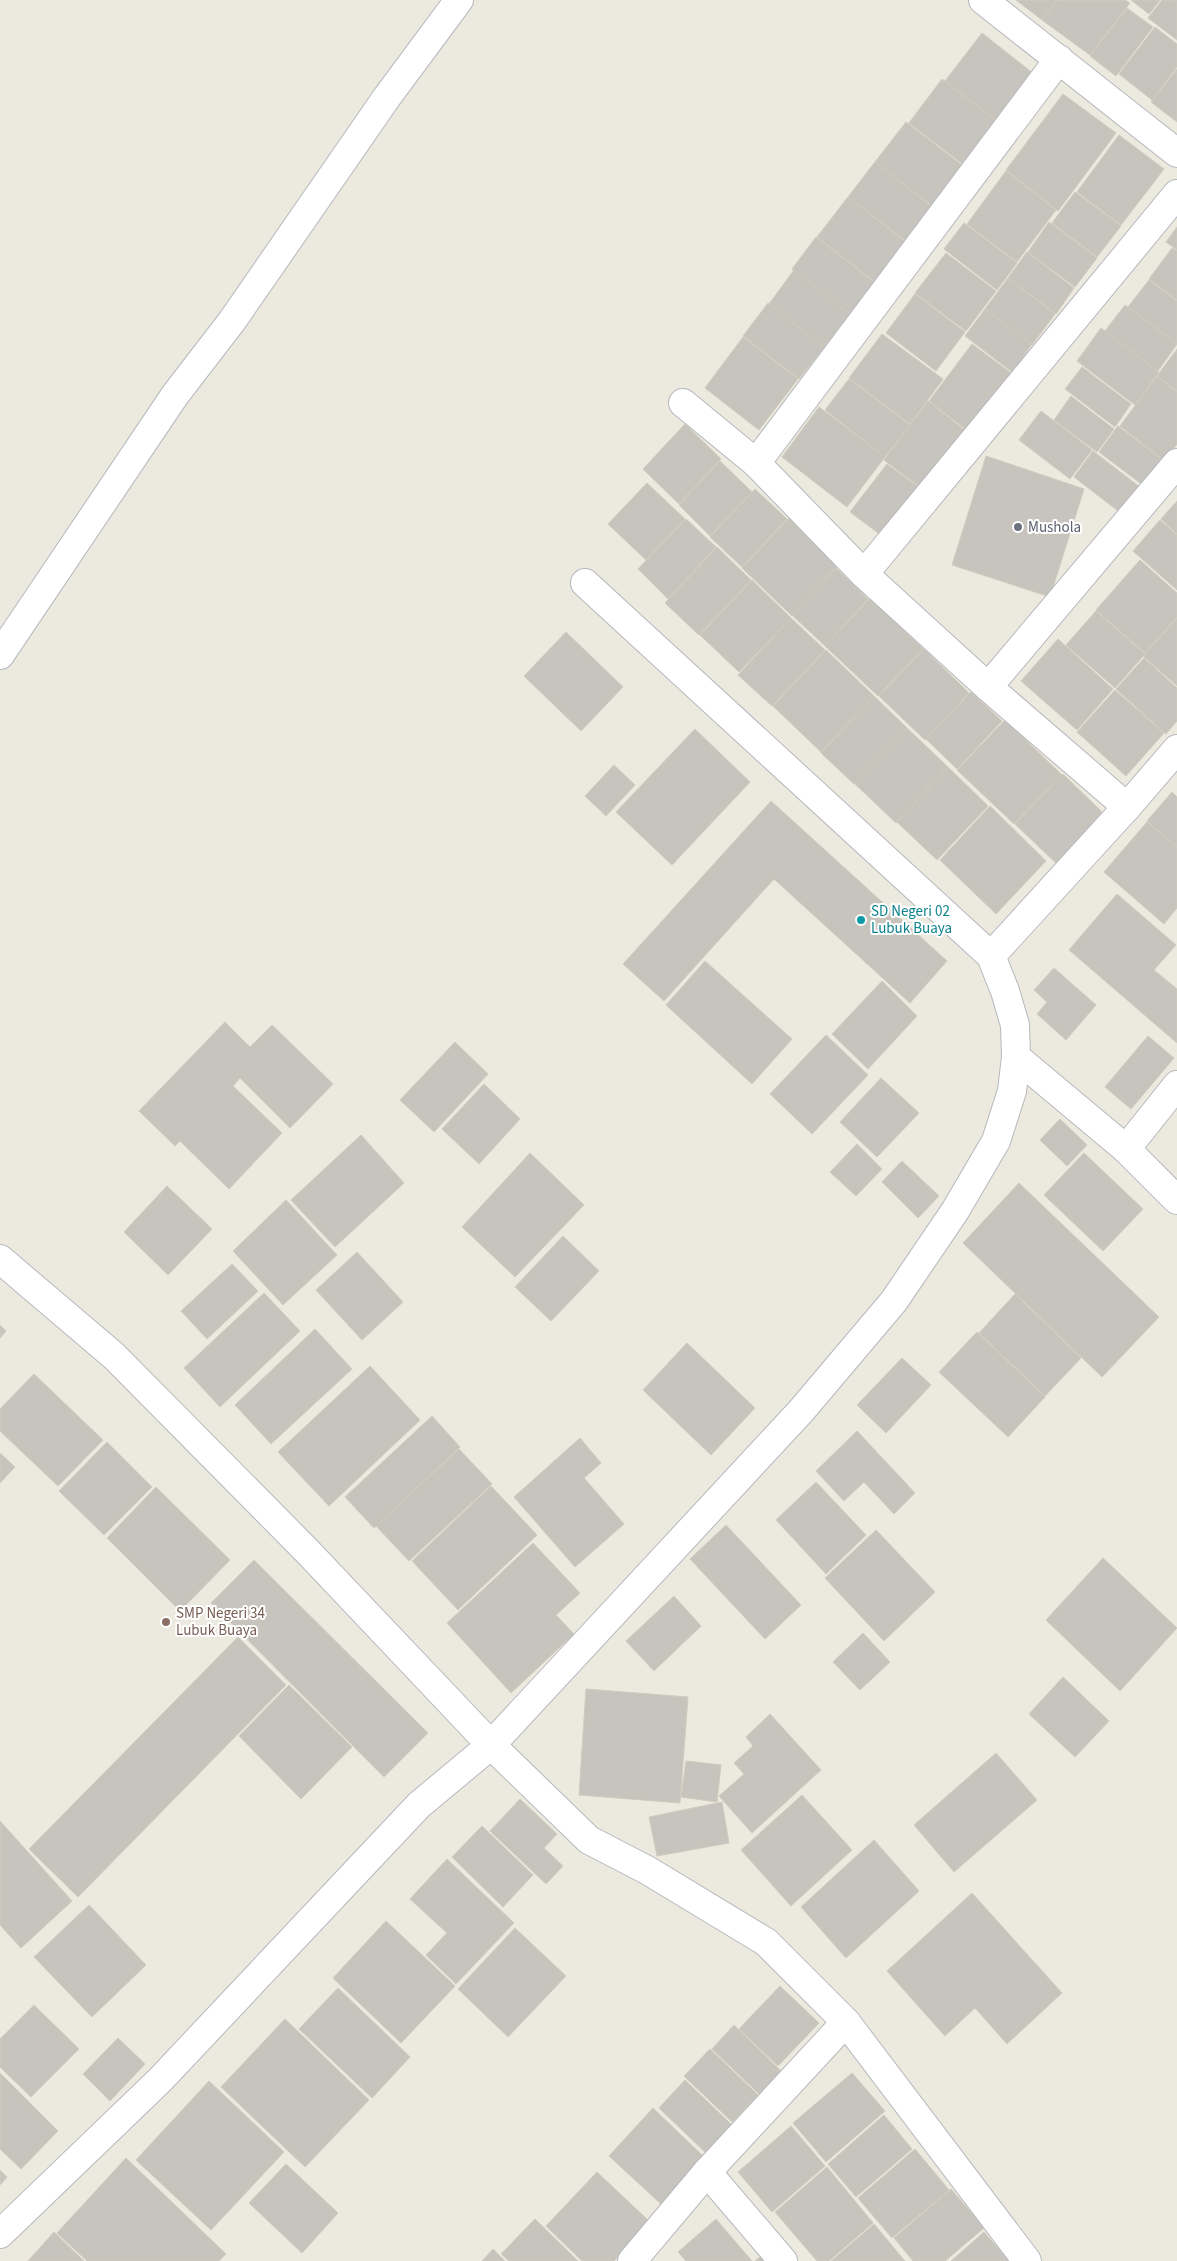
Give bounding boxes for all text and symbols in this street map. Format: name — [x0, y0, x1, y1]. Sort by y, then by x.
place label: Mushola — [1028, 517, 1081, 538]
marker: Mushola — [1012, 521, 1024, 533]
place label: SD Negeri 02 Lubuk Buaya — [871, 901, 952, 939]
marker: SD Negeri 02 Lubuk Buaya — [855, 914, 867, 926]
place label: SMP Negeri 34 Lubuk Buaya — [176, 1603, 266, 1641]
marker: SMP Negeri 34 Lubuk Buaya — [160, 1616, 172, 1628]

